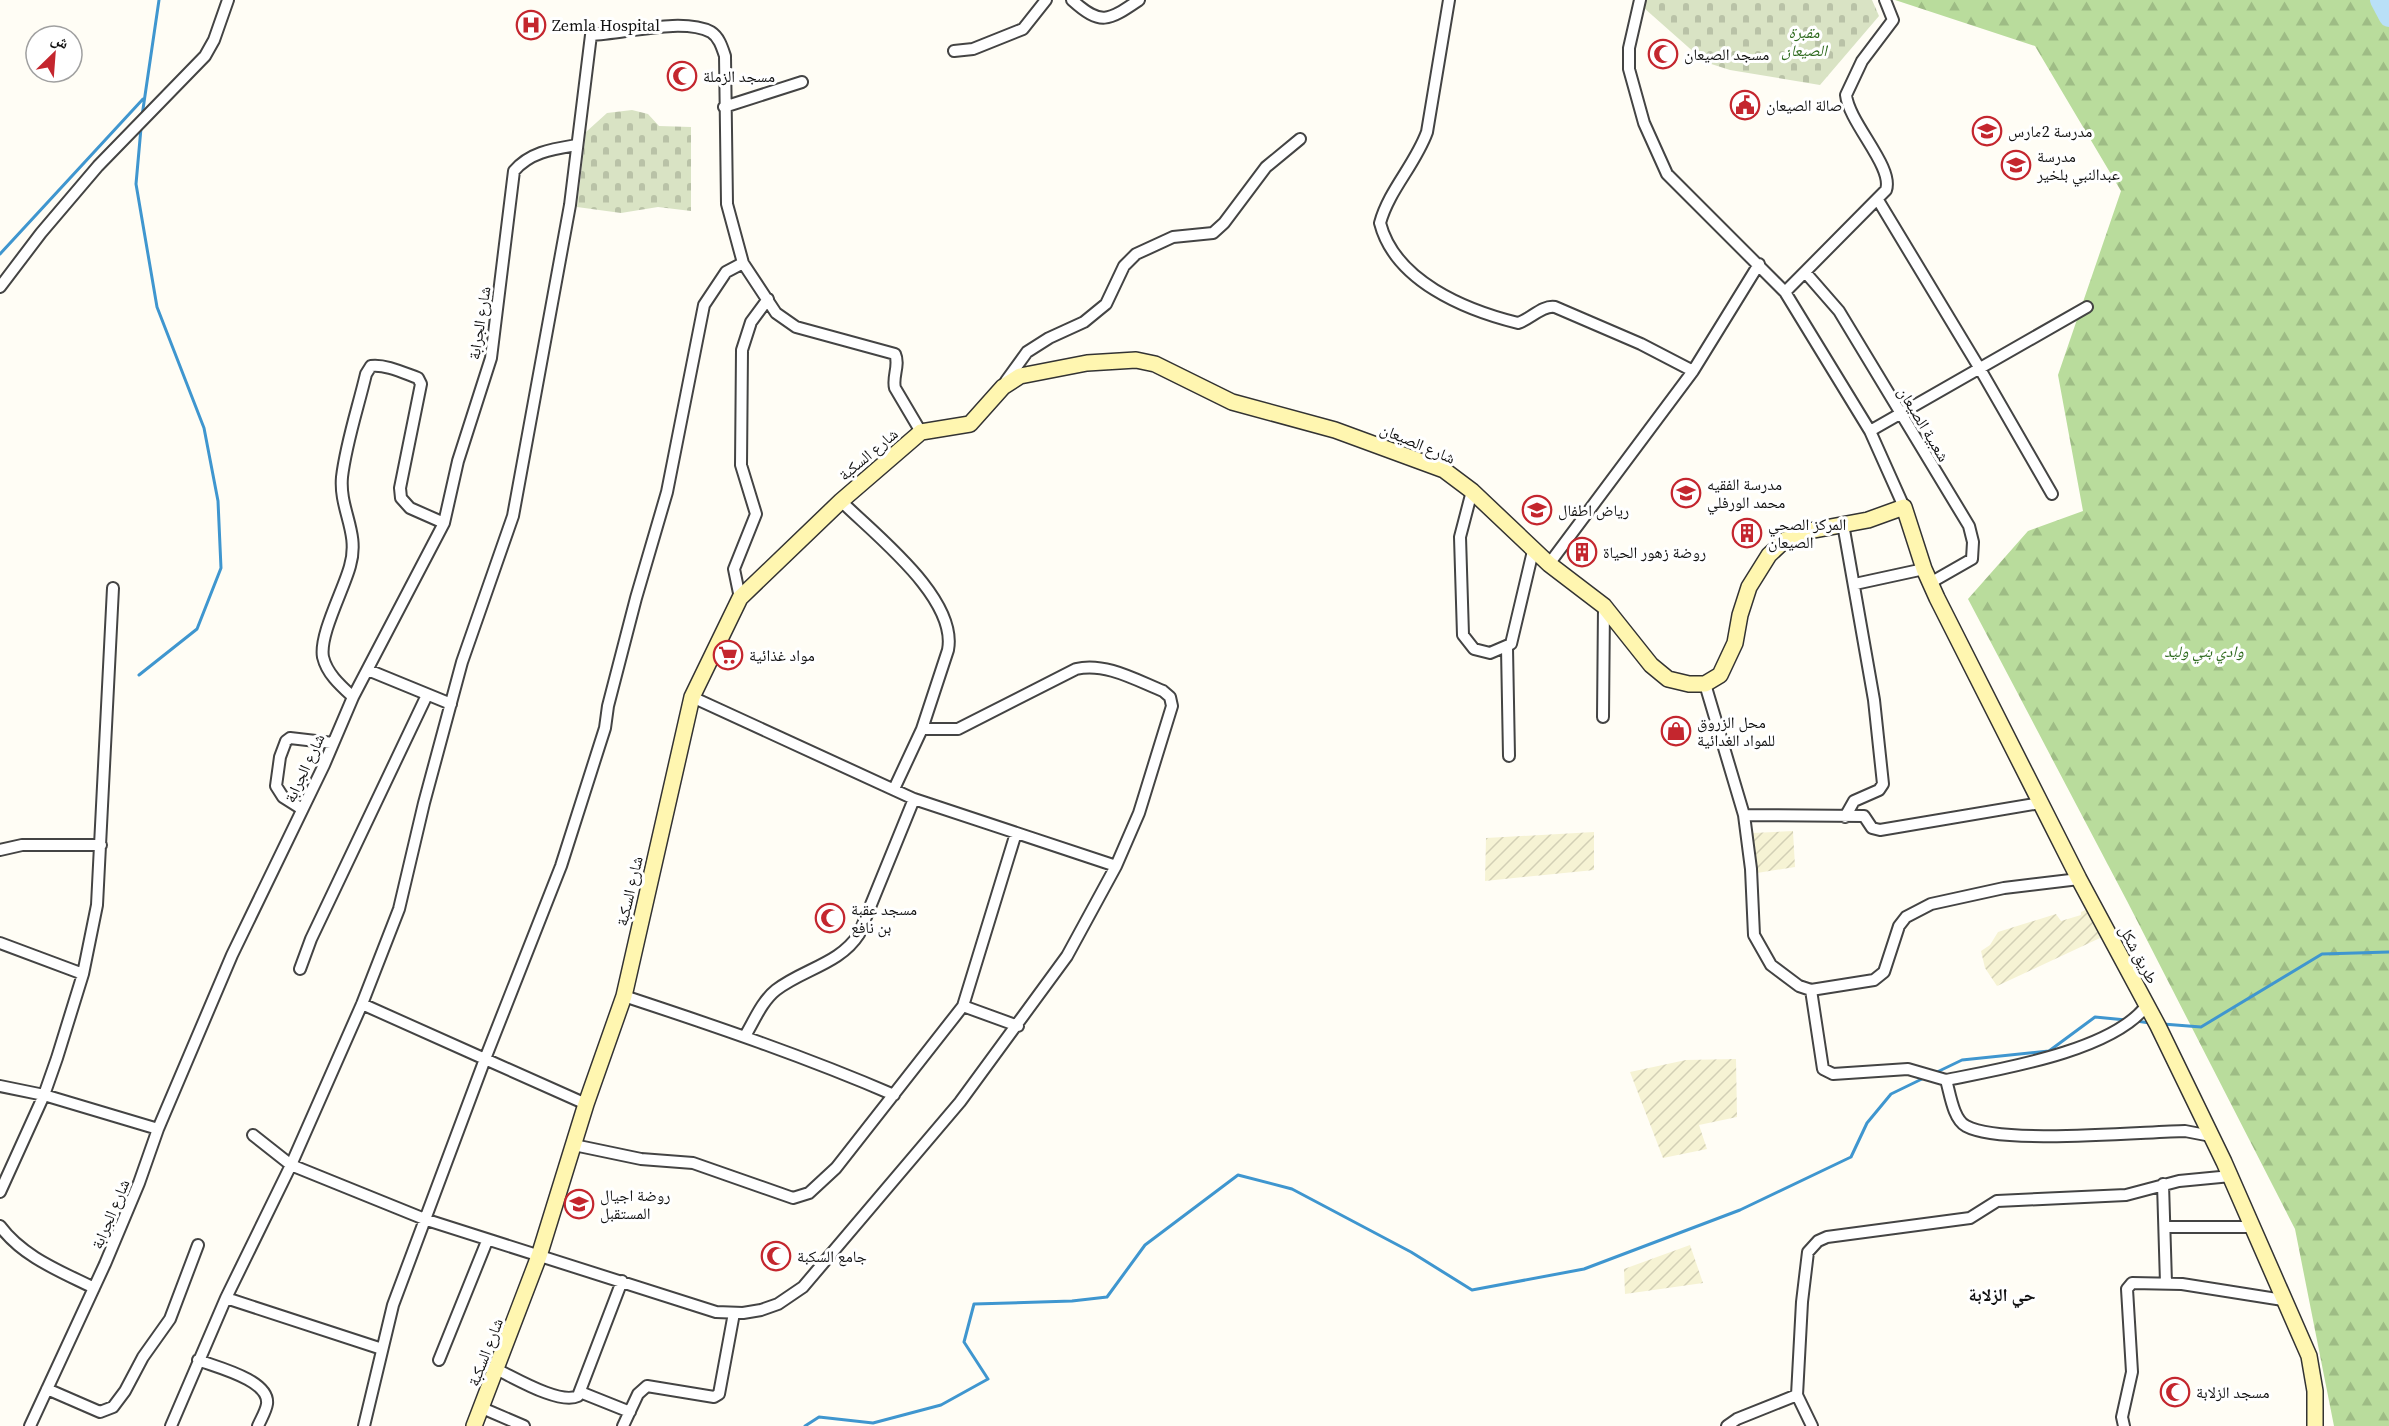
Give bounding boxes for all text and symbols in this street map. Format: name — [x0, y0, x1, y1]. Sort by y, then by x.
hospital icon: Zemla Hospital — [515, 9, 547, 41]
place label: Zemla Hospital — [552, 14, 660, 36]
park label: مقبرة الصيعان — [1781, 21, 1829, 61]
north arrow — [24, 24, 84, 84]
text: ش — [48, 27, 73, 54]
mosque icon: مسجد الصيعان — [1647, 38, 1679, 70]
place label: مسجد الصيعان — [1684, 43, 1769, 65]
mosque icon: مسجد الزملة — [666, 60, 698, 92]
place label: مسجد الزملة — [703, 65, 775, 87]
public building icon: صالة الصيعان — [1729, 89, 1761, 121]
place label: صالة الصيعان — [1766, 94, 1842, 116]
school or university icon: مدرسة 2مارس — [1971, 115, 2003, 147]
place label: مدرسة 2مارس — [2008, 120, 2092, 142]
place label: مدرسة عبدالنبي بلخير — [2036, 145, 2120, 187]
school or university icon: مدرسة عبدالنبي بلخير — [2000, 149, 2032, 181]
street label: شارع الجرابة — [462, 285, 496, 361]
street label: شعبية الصيعان — [1893, 382, 1955, 466]
street label: شارع الصيعان — [1377, 417, 1459, 469]
street label: شارع السكبة — [834, 423, 902, 485]
place label: مدرسة الفقيه محمد الورفلي — [1707, 473, 1785, 515]
school or university icon: مدرسة الفقيه محمد الورفلي — [1670, 477, 1702, 509]
school or university icon: رياض اطفال — [1521, 494, 1553, 526]
place label: رياض اطفال — [1558, 499, 1629, 521]
place label: المركز الصحي الصيعان — [1768, 513, 1846, 553]
building icon: المركز الصحي الصيعان — [1731, 517, 1763, 549]
building icon: روضة زهور الحياة — [1566, 536, 1598, 568]
place label: روضة زهور الحياة — [1603, 541, 1706, 563]
supermarket icon: مواد غذائية — [712, 639, 744, 671]
park label: وادي بني وليد — [2164, 640, 2244, 664]
place label: مواد غذائية — [749, 644, 815, 666]
place label: محل الزروق للمواد الغدائية — [1697, 711, 1775, 751]
shop icon: محل الزروق للمواد الغدائية — [1660, 715, 1692, 747]
street label: شارع الجرابة — [278, 730, 330, 806]
street label: شارع السكبة — [610, 854, 648, 928]
place label: مسجد عقبة بن نافع — [851, 898, 917, 938]
mosque icon: مسجد عقبة بن نافع — [814, 902, 846, 934]
street label: طريق شكل — [2114, 921, 2164, 987]
street label: شارع الجرابة — [85, 1176, 135, 1252]
place label: روضة اجيال المستقبل — [600, 1184, 671, 1224]
school or university icon: روضة اجيال المستقبل — [563, 1188, 595, 1220]
mosque icon: جامع السكبة — [760, 1240, 792, 1272]
place label: جامع السكبة — [797, 1245, 867, 1267]
district label: حي الزلابة — [1968, 1282, 2036, 1309]
street label: شارع السكبة — [462, 1315, 508, 1389]
mosque icon: مسجد الزلابة — [2159, 1376, 2191, 1408]
place label: مسجد الزلابة — [2196, 1381, 2269, 1403]

